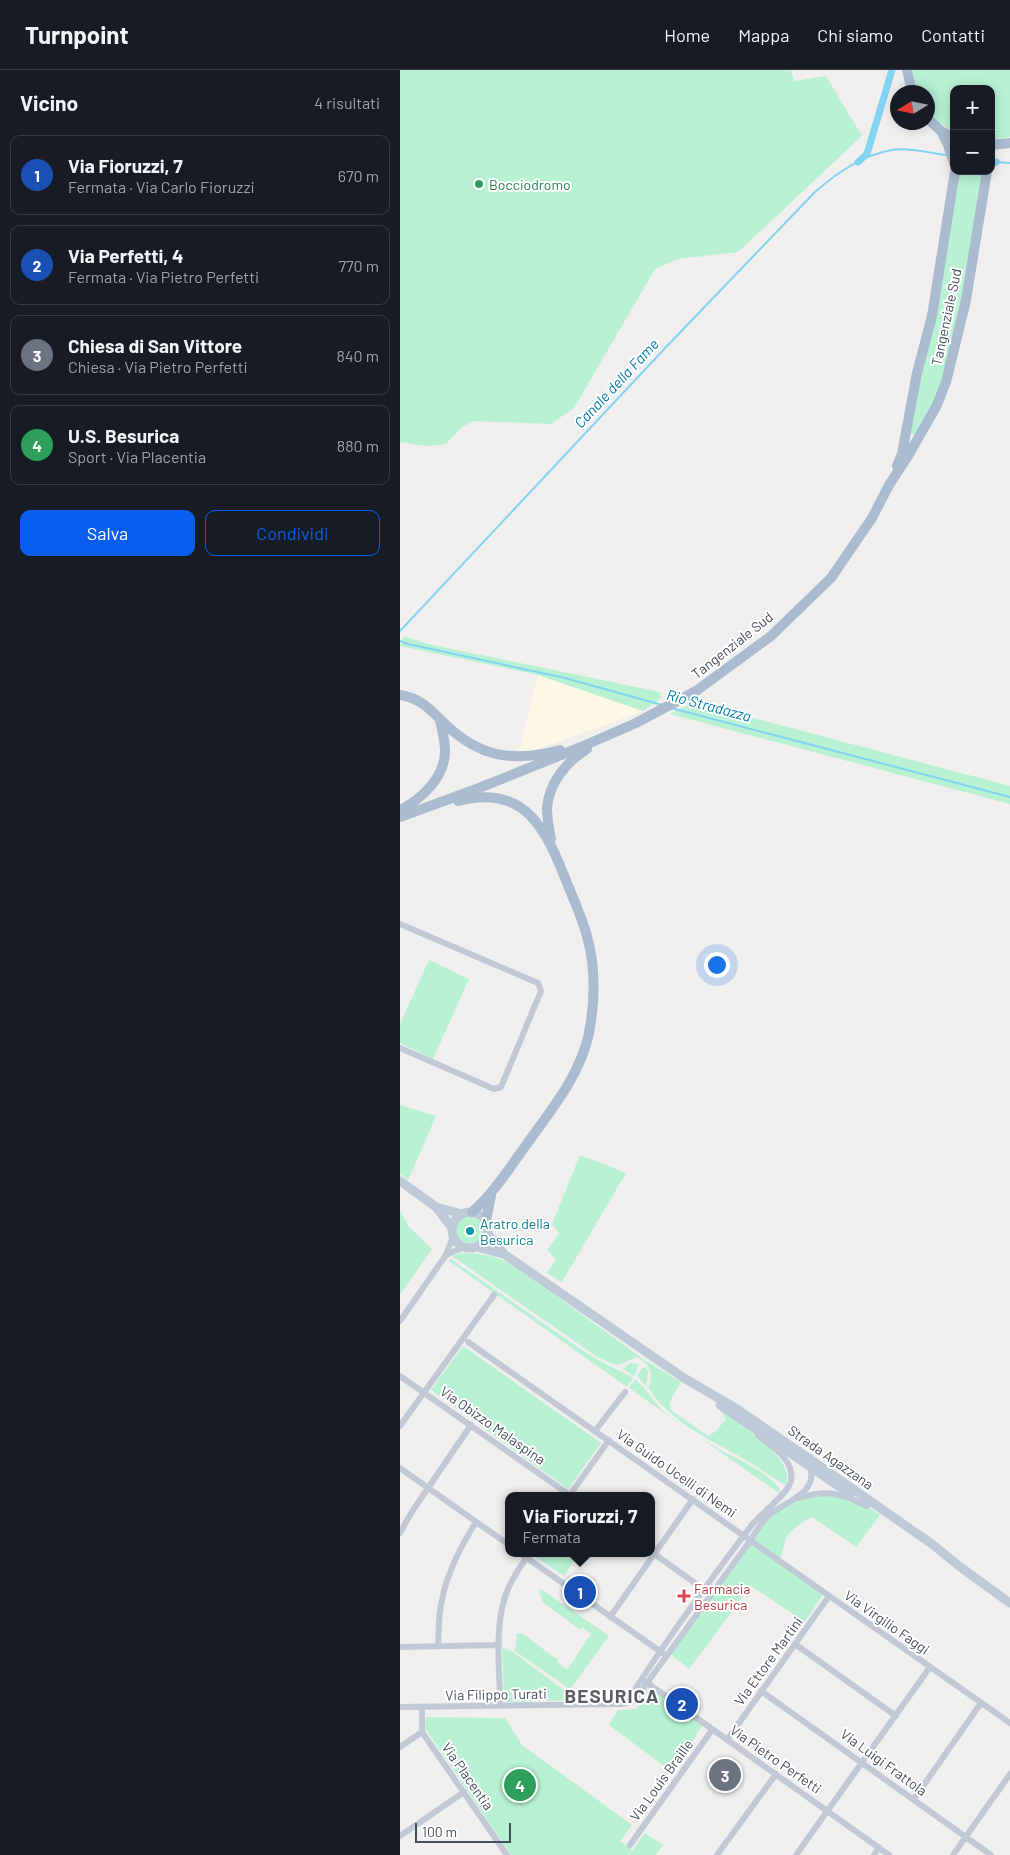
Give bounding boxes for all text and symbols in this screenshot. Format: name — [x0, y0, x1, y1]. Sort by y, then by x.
text: Turnpoint — [25, 20, 129, 49]
text: Home — [664, 24, 710, 46]
text: Mappa — [738, 24, 789, 46]
text: Chi siamo — [817, 24, 893, 46]
text: Contatti — [921, 24, 985, 46]
north arrow — [890, 85, 935, 130]
map controls — [950, 85, 995, 175]
button: + — [950, 85, 995, 130]
text: Vicino — [20, 90, 78, 115]
text: 4 risultati — [314, 93, 380, 112]
button: − — [950, 130, 995, 175]
text: Via Fioruzzi, 7 — [68, 154, 183, 177]
text: 1 — [34, 166, 40, 185]
text: 670 m — [338, 166, 379, 185]
place label: Bocciodromo — [489, 176, 571, 193]
text: Fermata · Via Carlo Fioruzzi — [68, 177, 255, 196]
marker: Bocciodromo — [473, 178, 485, 190]
text: Via Perfetti, 4 — [68, 244, 184, 267]
text: 2 — [33, 256, 41, 275]
text: 770 m — [338, 256, 379, 275]
text: Fermata · Via Pietro Perfetti — [68, 267, 259, 286]
street label: Tangenziale Sud — [927, 267, 965, 367]
text: Chiesa di San Vittore — [68, 334, 242, 357]
water label: Canale della Fame — [570, 335, 662, 431]
text: 3 — [33, 346, 41, 365]
text: 840 m — [336, 346, 379, 365]
text: Chiesa · Via Pietro Perfetti — [68, 357, 248, 376]
text: U.S. Besurica — [68, 424, 179, 447]
text: 4 — [32, 436, 42, 455]
text: 880 m — [337, 436, 379, 455]
text: Sport · Via Placentia — [68, 447, 206, 466]
button: Salva — [20, 510, 195, 556]
button: Condividi — [205, 510, 380, 556]
street label: Tangenziale Sud — [688, 608, 776, 682]
water label: Rio Stradazza — [665, 685, 753, 725]
your location — [704, 952, 730, 978]
place label: Aratro della Besurica — [480, 1215, 550, 1248]
marker: Aratro della Besurica — [464, 1225, 476, 1237]
street label: Via Obizzo Malaspina — [437, 1382, 549, 1468]
street label: Strada Agazzana — [785, 1421, 877, 1493]
street label: Via Guido Ucelli di Nemi — [614, 1425, 740, 1521]
popup — [505, 1492, 655, 1557]
text: Via Fioruzzi, 7 — [523, 1504, 637, 1527]
text: Fermata — [523, 1527, 581, 1546]
pin: 1 — [564, 1573, 596, 1611]
place label: Farmacia Besurica — [694, 1580, 751, 1613]
street label: Via Virgilio Faggi — [841, 1586, 933, 1658]
marker: Farmacia Besurica — [678, 1590, 690, 1602]
street label: Via Ettore Martini — [730, 1613, 806, 1709]
district label: BESURICA — [565, 1684, 659, 1707]
street label: Via Filippo Turati — [445, 1685, 547, 1703]
pin: 2 — [666, 1685, 698, 1723]
street label: Via Pietro Perfetti — [727, 1721, 825, 1797]
street label: Via Luigi Frattola — [838, 1725, 930, 1799]
street label: Via Louis Braille — [626, 1736, 696, 1824]
street label: Via Placentia — [439, 1739, 497, 1813]
pin: 3 — [709, 1756, 741, 1794]
pin: 4 — [504, 1766, 536, 1804]
scale bar — [415, 1820, 511, 1843]
text: 100 m — [422, 1823, 457, 1840]

